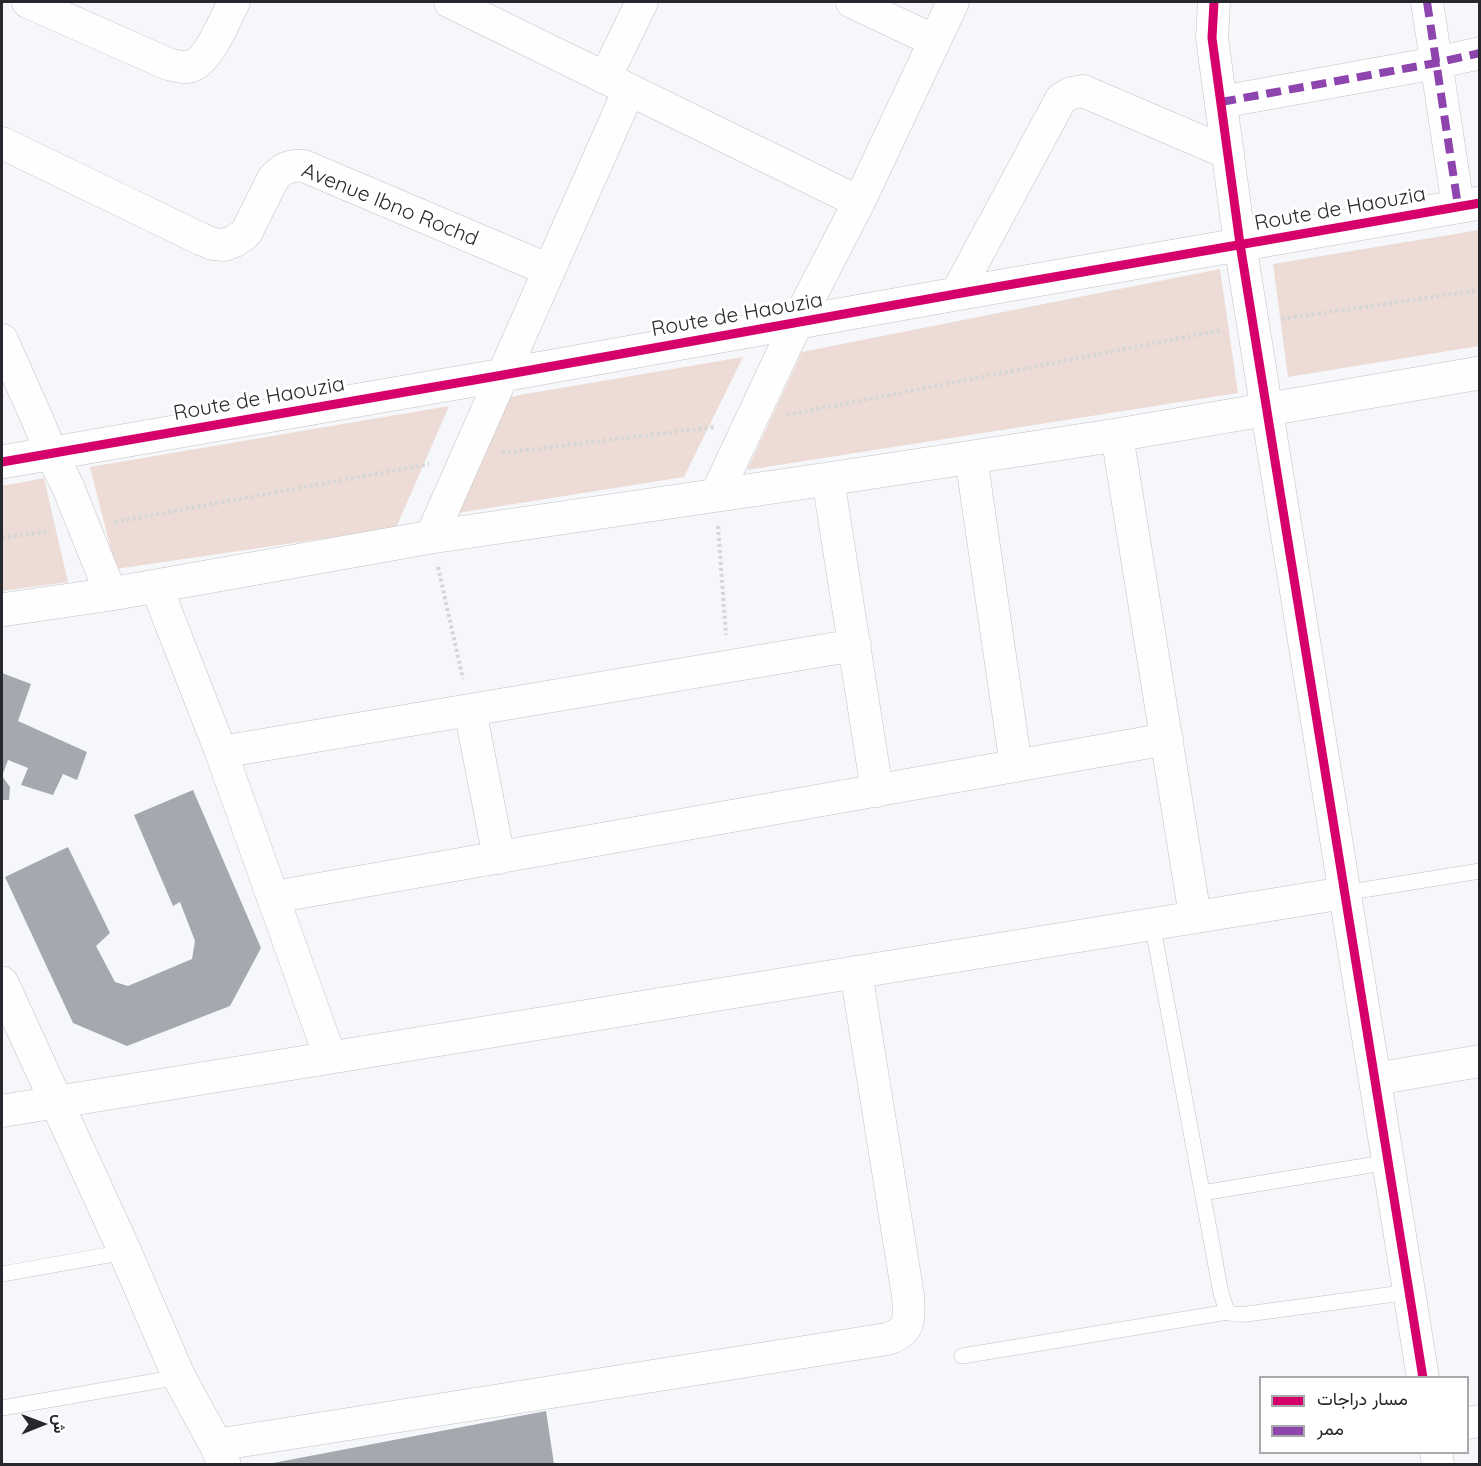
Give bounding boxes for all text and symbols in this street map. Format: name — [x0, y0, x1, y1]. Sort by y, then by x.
street label: Avenue Ibno Rochd — [298, 158, 482, 252]
street label: Route de Haouzia — [1252, 182, 1428, 236]
street label: Route de Haouzia — [649, 288, 825, 342]
street label: Route de Haouzia — [171, 372, 347, 426]
legend — [1259, 1376, 1469, 1454]
text: مسار دراجات — [1317, 1387, 1408, 1410]
north arrow — [12, 1394, 72, 1454]
text: ش — [50, 1414, 70, 1433]
text: ممر — [1317, 1417, 1344, 1440]

